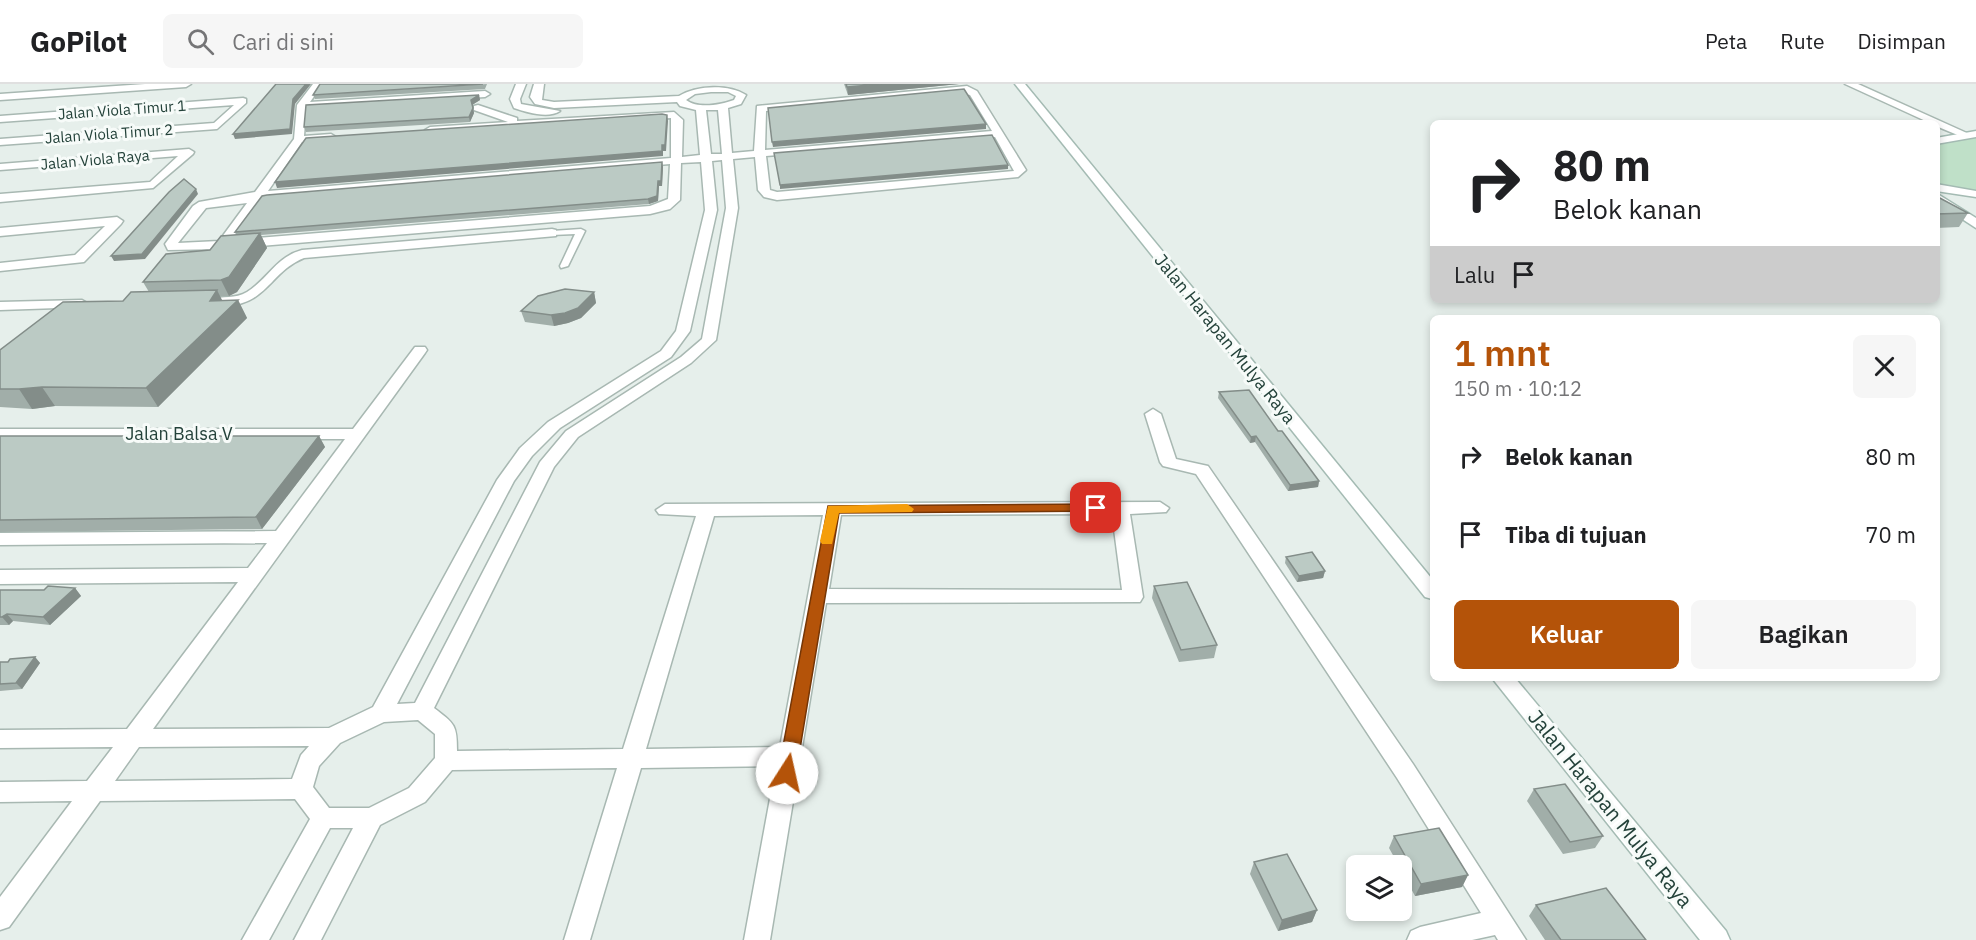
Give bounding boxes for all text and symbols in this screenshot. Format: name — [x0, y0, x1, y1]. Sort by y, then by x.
search box — [163, 14, 583, 68]
text: GoPilot — [30, 23, 127, 60]
icon: search — [184, 25, 217, 58]
text: Cari di sini — [232, 27, 334, 56]
text: Peta — [1705, 27, 1747, 55]
text: Rute — [1780, 27, 1825, 55]
text: Disimpan — [1858, 27, 1946, 55]
street label: Jalan Viola Timur 1 — [57, 96, 187, 123]
street label: Jalan Viola Timur 2 — [44, 120, 174, 147]
text: 80 m — [1553, 138, 1651, 193]
icon: right — [1454, 144, 1532, 222]
street label: Jalan Viola Raya — [40, 145, 150, 174]
text: Belok kanan — [1553, 191, 1702, 226]
street label: Jalan Harapan Mulya Raya — [1150, 249, 1301, 429]
icon: arrive — [1507, 258, 1540, 291]
text: Lalu — [1454, 260, 1495, 289]
text: 1 mnt — [1454, 329, 1551, 376]
button: close — [1853, 335, 1916, 398]
text: 150 m · 10:12 — [1454, 375, 1582, 402]
street label: Jalan Balsa V — [125, 422, 233, 445]
icon: right — [1454, 440, 1487, 473]
text: Belok kanan — [1505, 442, 1633, 471]
text: 80 m — [1865, 442, 1916, 471]
pin — [1070, 482, 1121, 533]
icon: arrive — [1079, 491, 1112, 524]
icon: arrive — [1454, 518, 1487, 551]
text: Tiba di tujuan — [1505, 520, 1647, 549]
text: 70 m — [1865, 520, 1916, 549]
button: Keluar — [1454, 600, 1679, 669]
button: Bagikan — [1691, 600, 1916, 669]
street label: Jalan Harapan Mulya Raya — [1522, 703, 1700, 913]
position arrow — [755, 741, 819, 805]
map controls — [1346, 855, 1412, 921]
button: layers — [1346, 855, 1412, 921]

